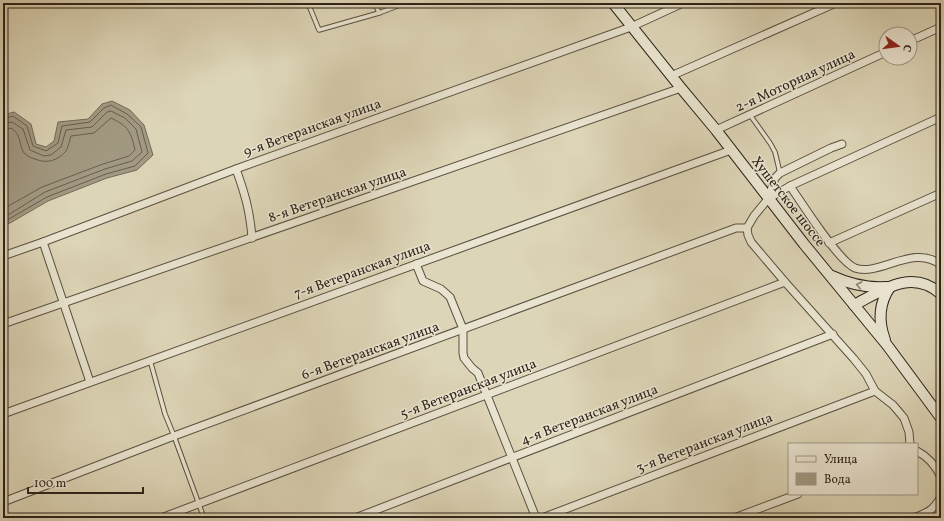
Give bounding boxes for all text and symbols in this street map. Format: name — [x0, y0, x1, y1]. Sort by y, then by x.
north arrow — [878, 26, 918, 66]
text: С — [898, 43, 914, 53]
street label: 2-я Моторная улица — [733, 45, 859, 117]
street label: 9-я Ветеранская улица — [241, 95, 384, 162]
street label: Хушетское шоссе — [746, 153, 829, 251]
street label: 8-я Ветеранская улица — [266, 163, 409, 228]
street label: 7-я Ветеранская улица — [292, 237, 433, 304]
one-way arrow — [856, 281, 862, 290]
street label: 6-я Ветеранская улица — [299, 318, 442, 385]
street label: 5-я Ветеранская улица — [398, 355, 539, 424]
street label: 4-я Ветеранская улица — [518, 380, 661, 450]
street label: 3-я Ветеранская улица — [633, 409, 776, 478]
legend — [788, 443, 918, 495]
text: Улица — [824, 452, 857, 468]
scale bar — [28, 469, 143, 495]
text: Вода — [824, 472, 851, 488]
text: 100 m — [34, 476, 67, 492]

